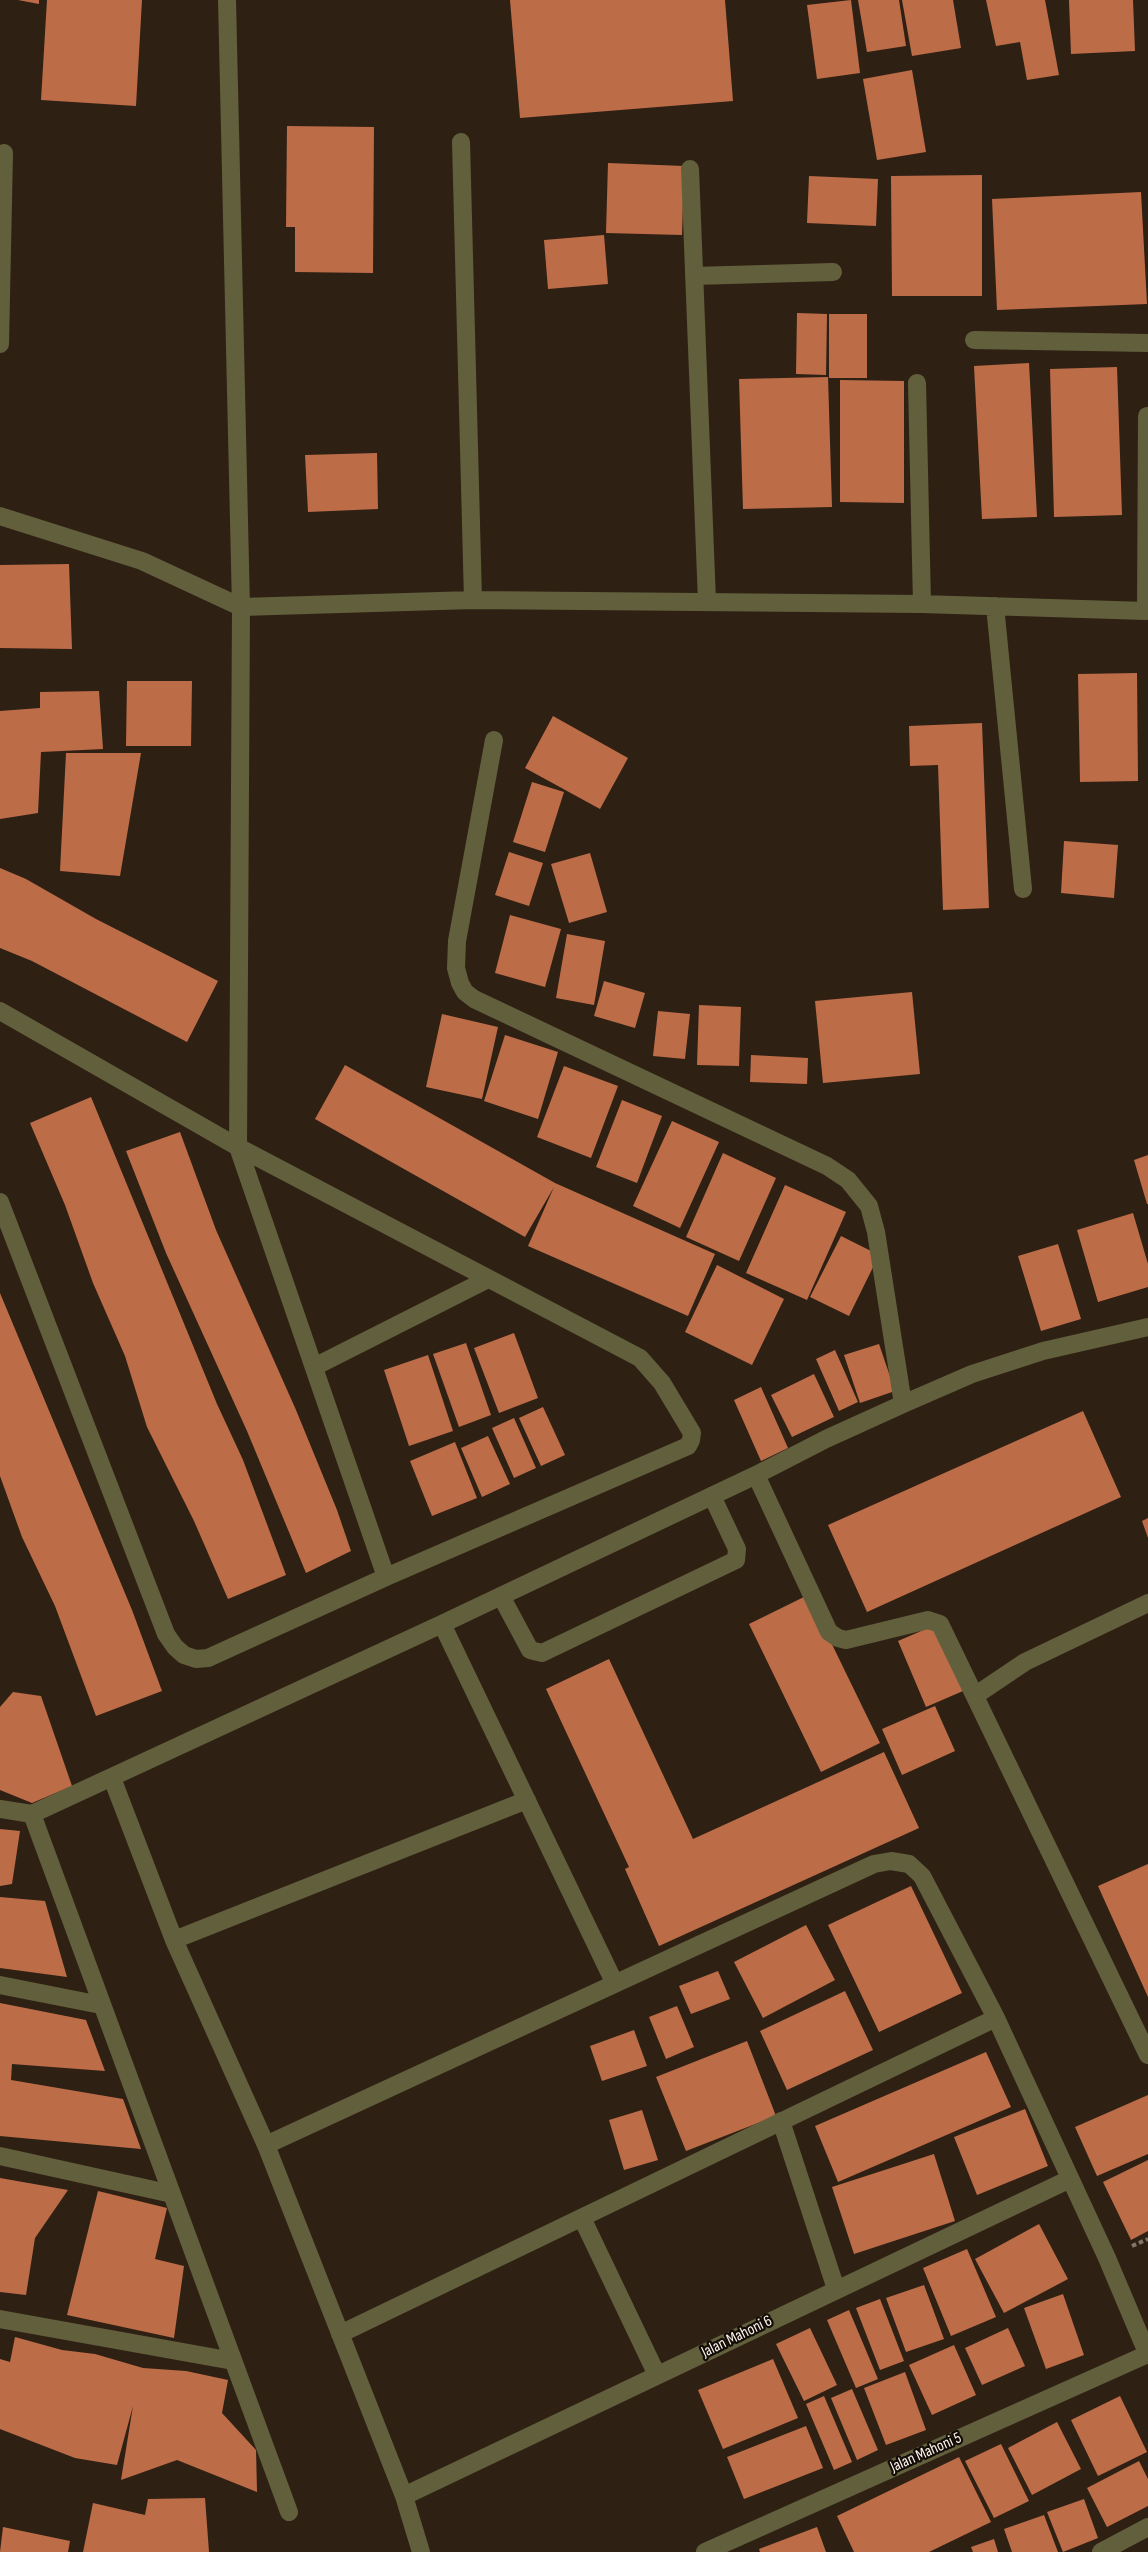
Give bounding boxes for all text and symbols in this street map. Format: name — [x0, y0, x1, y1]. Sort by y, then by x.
street label: Jalan Mahoni 6 — [698, 2312, 776, 2362]
street label: Jalan Mahoni 5 — [887, 2429, 965, 2477]

